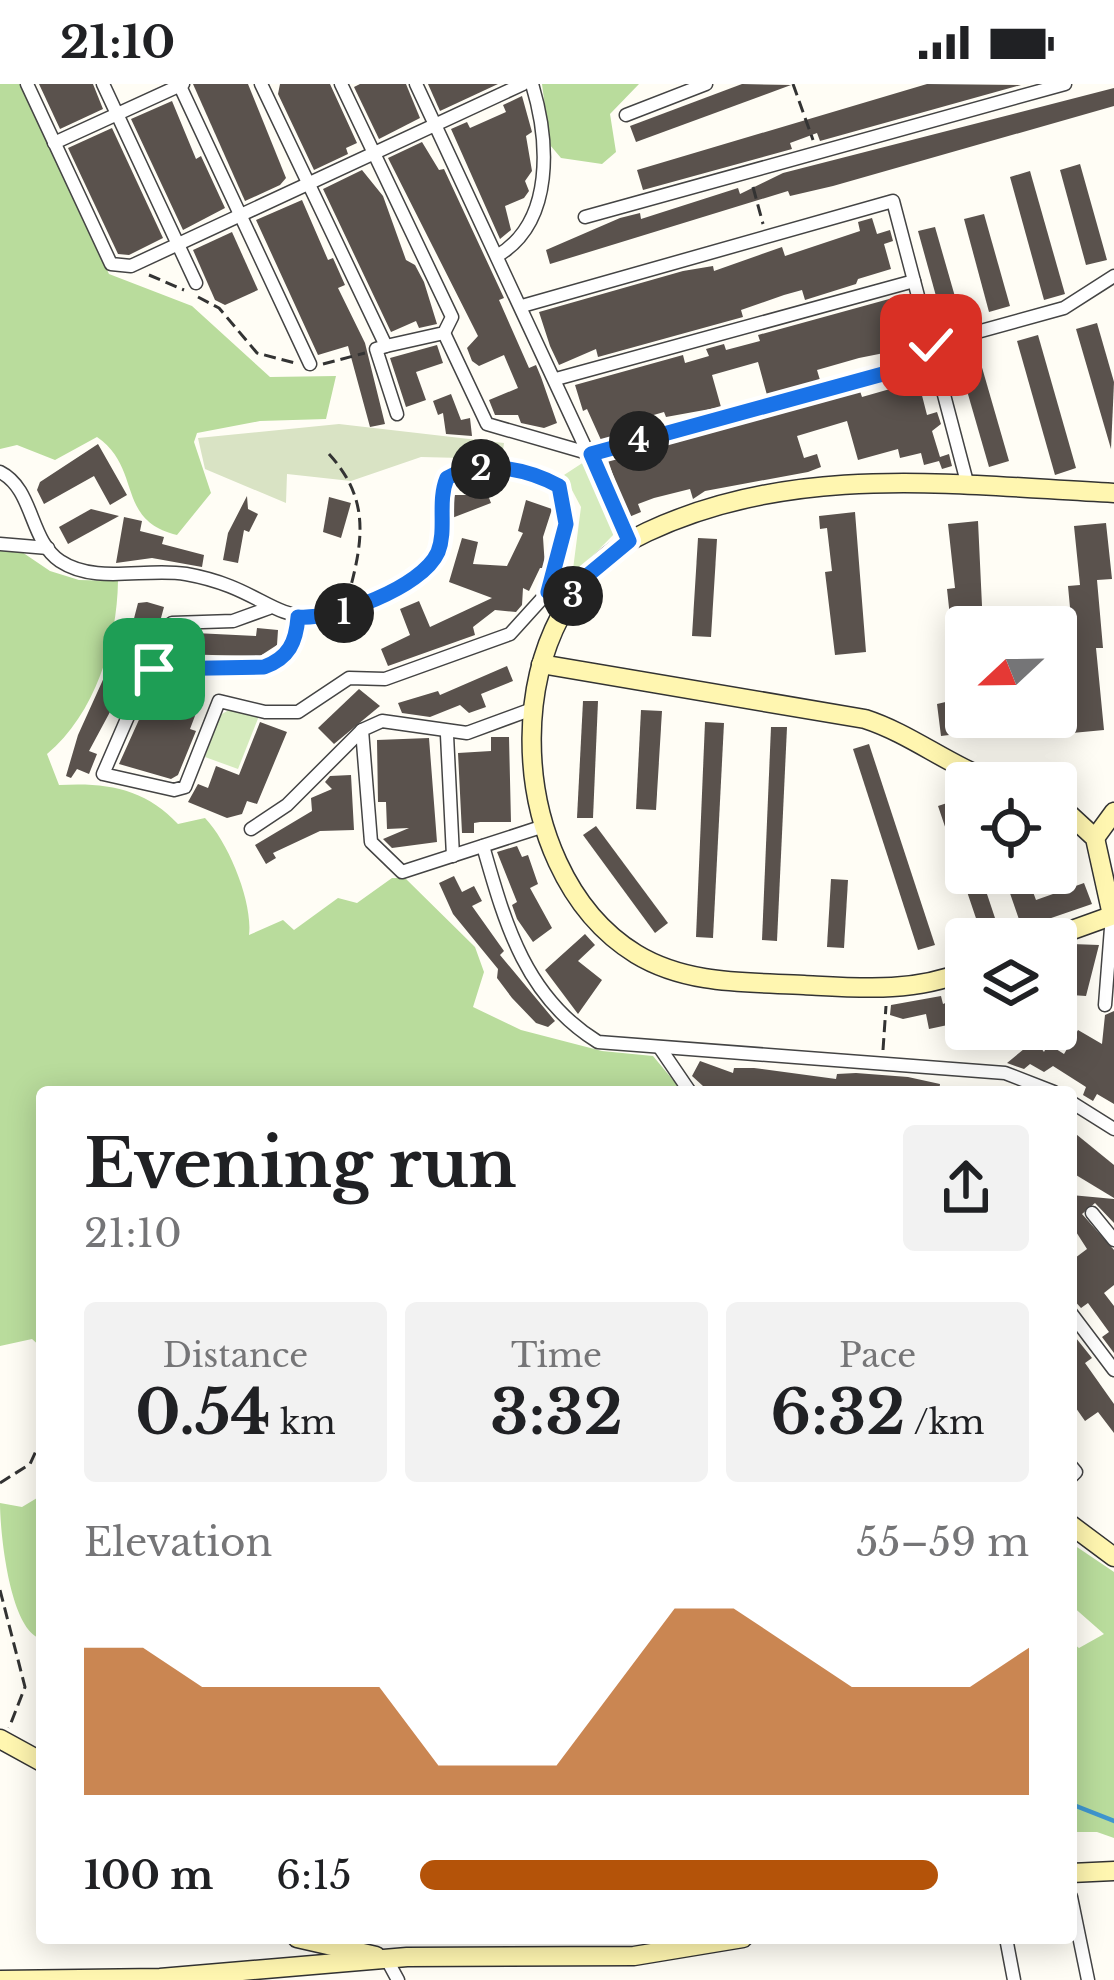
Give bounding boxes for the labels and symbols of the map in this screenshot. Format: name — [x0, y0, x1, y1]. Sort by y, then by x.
pin — [880, 294, 982, 396]
pin: 4 — [609, 411, 669, 471]
pin: 2 — [451, 439, 511, 499]
pin: 3 — [543, 566, 603, 626]
pin: 1 — [314, 583, 374, 643]
north arrow — [945, 606, 1077, 738]
pin — [103, 618, 205, 720]

